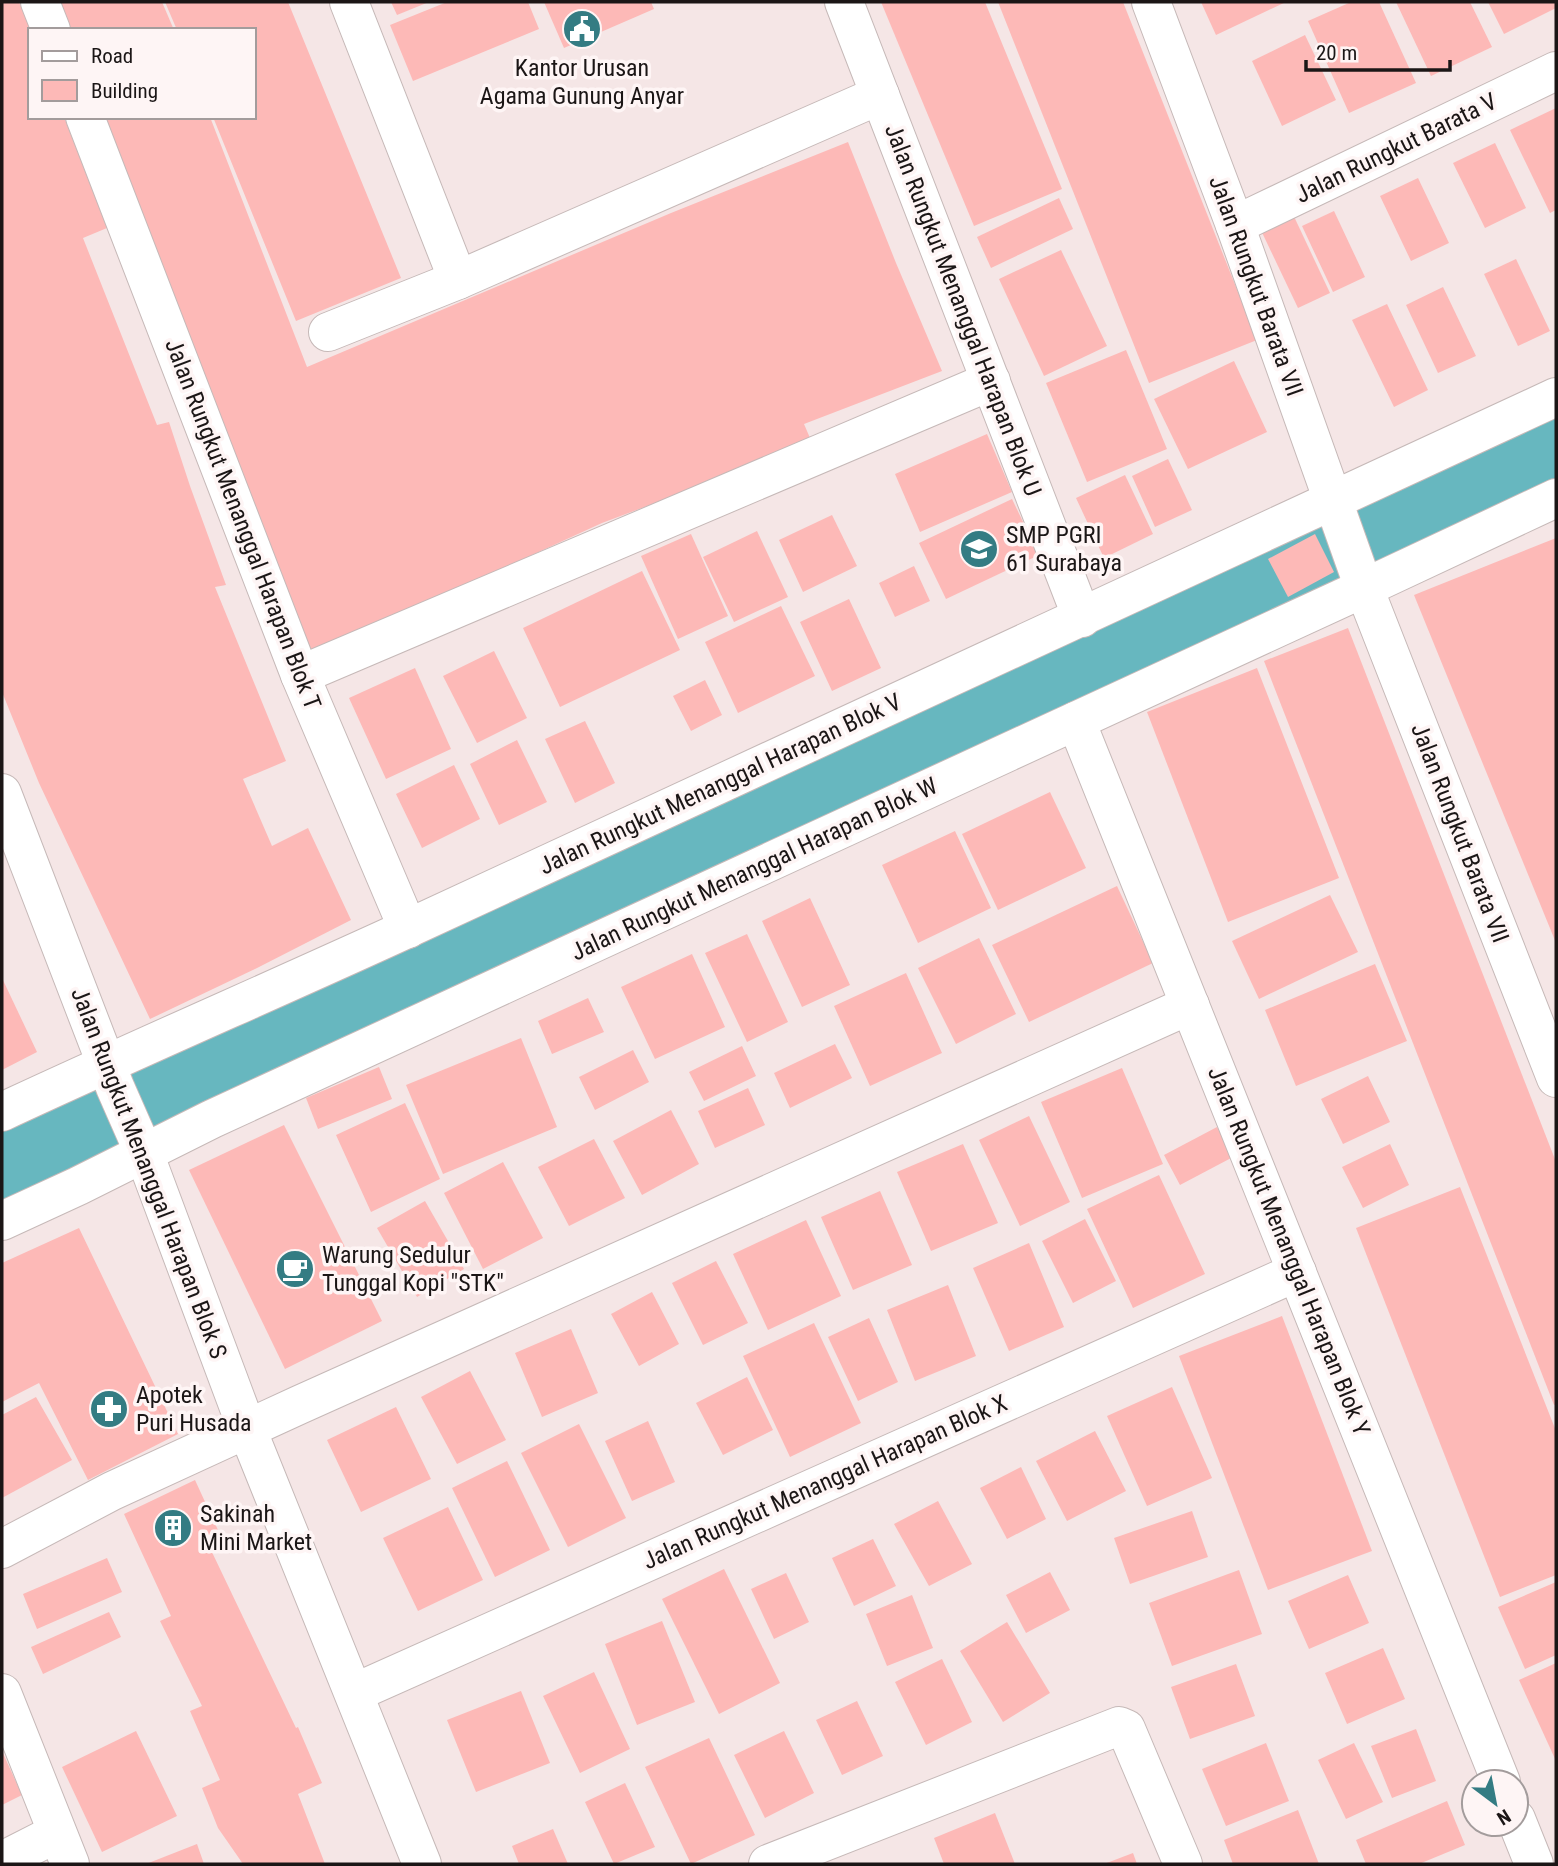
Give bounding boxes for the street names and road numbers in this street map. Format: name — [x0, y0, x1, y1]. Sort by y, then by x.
street label: Jalan Rungkut Barata V — [1291, 87, 1501, 209]
street label: Jalan Rungkut Menanggal Harapan Blok U — [879, 120, 1047, 500]
street label: Jalan Rungkut Barata VII — [1203, 172, 1309, 400]
street label: Jalan Rungkut Menanggal Harapan Blok T — [159, 335, 327, 713]
street label: Jalan Rungkut Menanggal Harapan Blok V — [535, 688, 905, 880]
street label: Jalan Rungkut Barata VII — [1405, 719, 1515, 947]
street label: Jalan Rungkut Menanggal Harapan Blok W — [566, 772, 942, 966]
street label: Jalan Rungkut Menanggal Harapan Blok S — [65, 984, 233, 1362]
street label: Jalan Rungkut Menanggal Harapan Blok Y — [1202, 1063, 1376, 1440]
street label: Jalan Rungkut Menanggal Harapan Blok X — [639, 1389, 1011, 1575]

